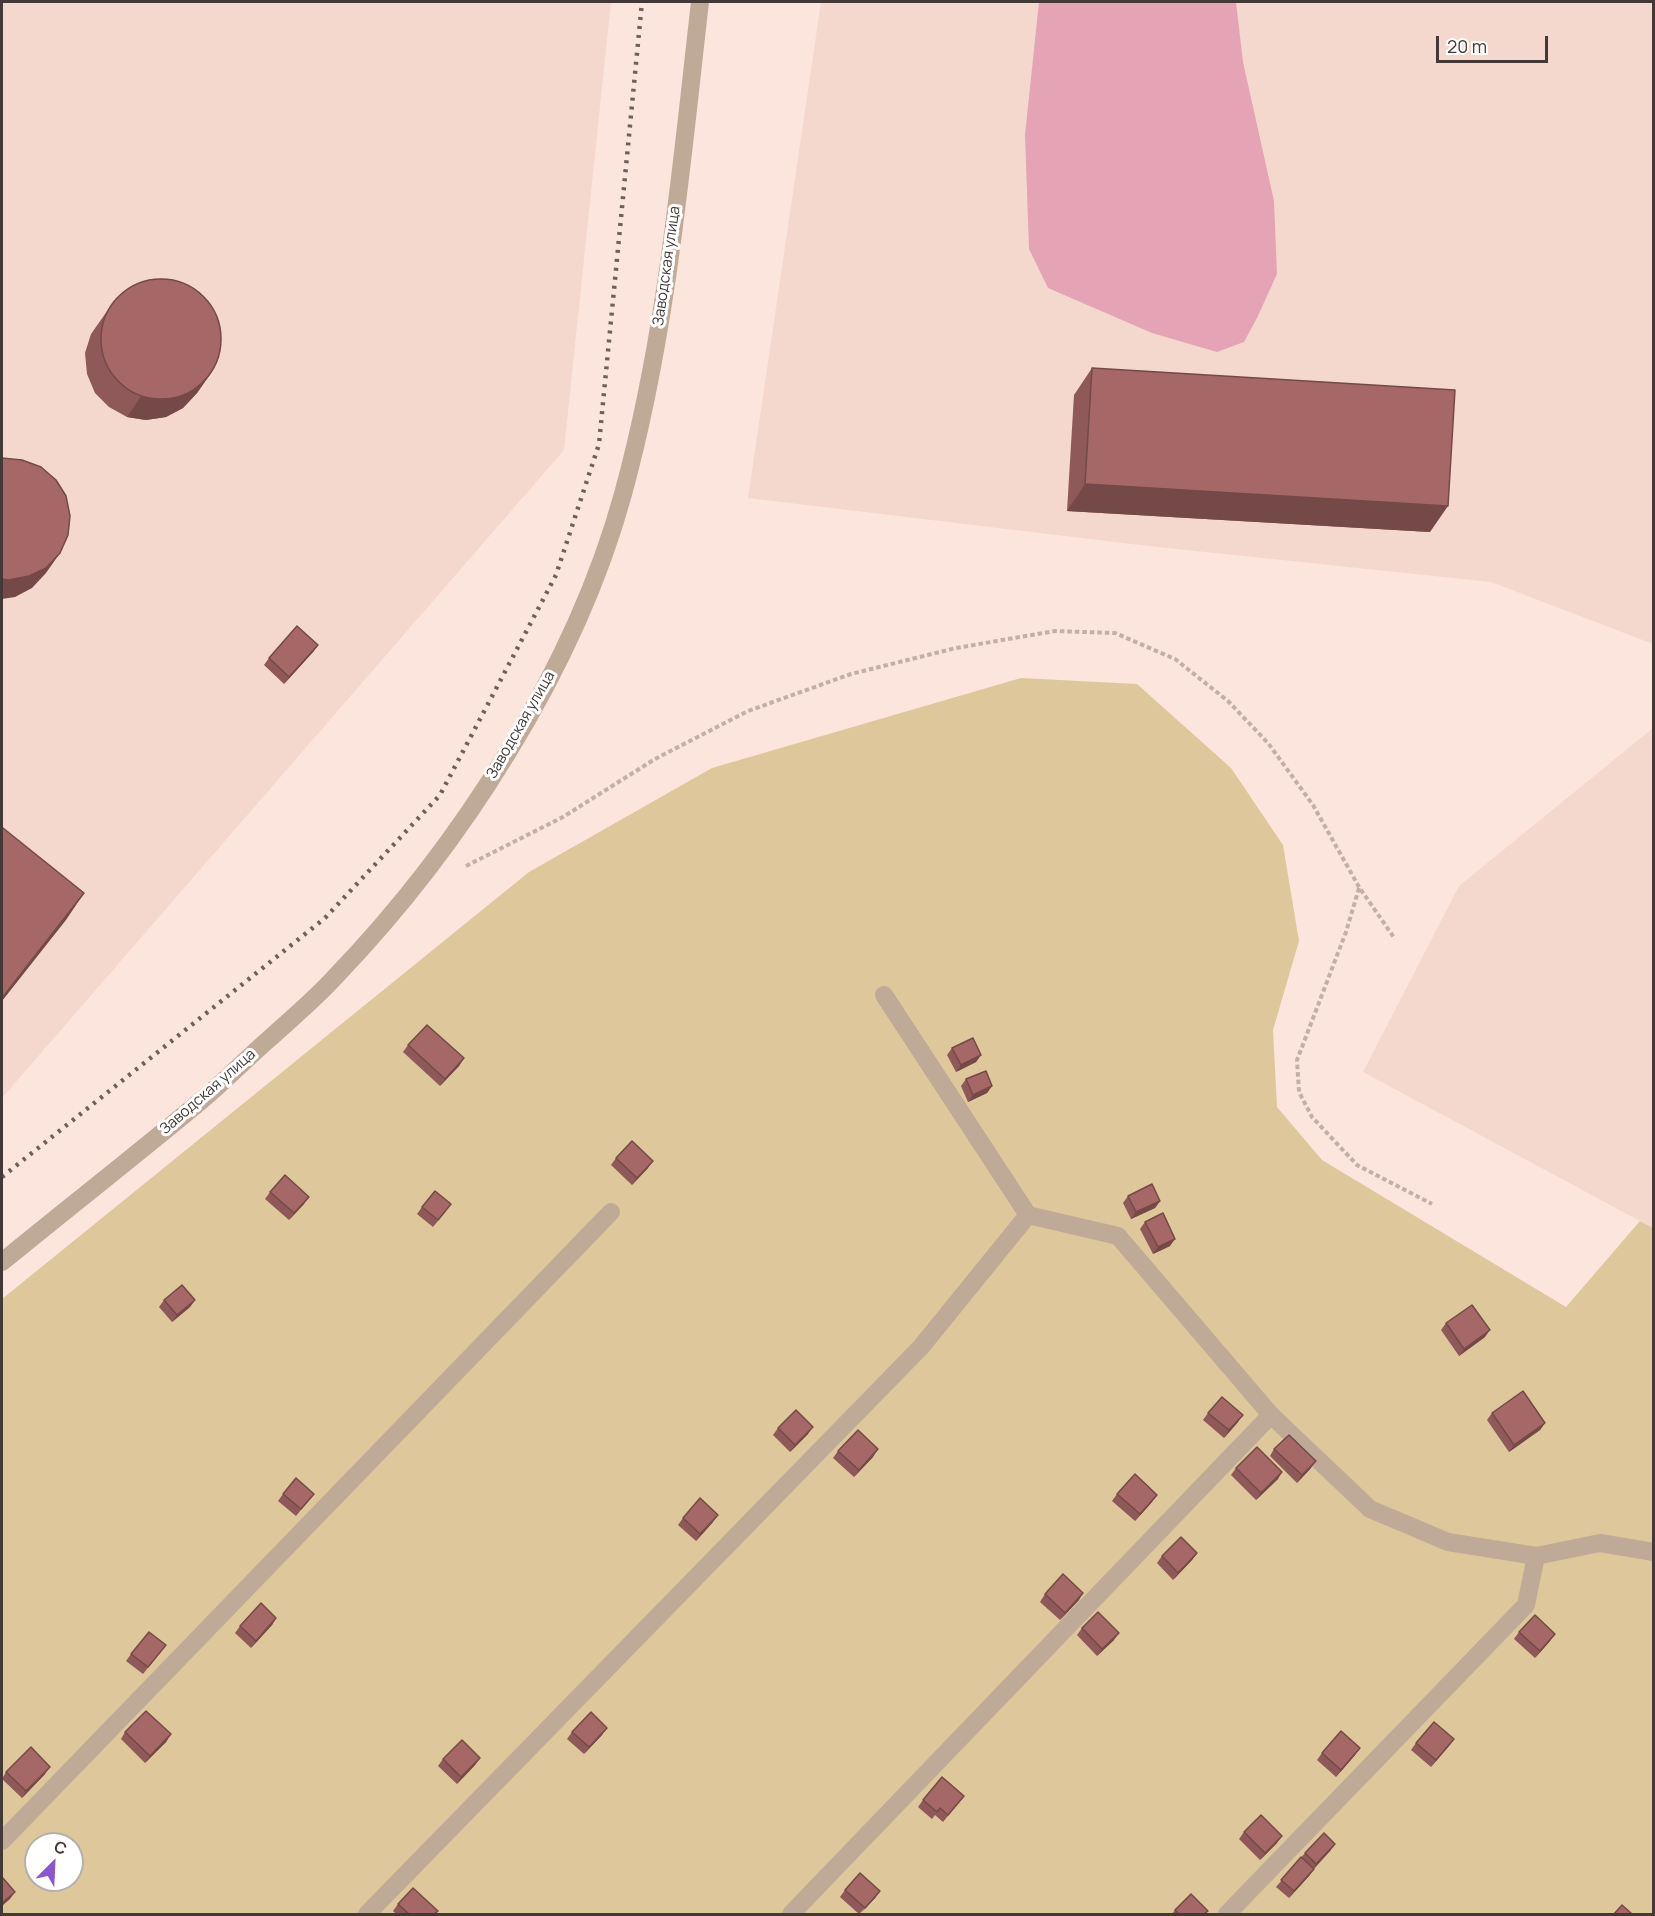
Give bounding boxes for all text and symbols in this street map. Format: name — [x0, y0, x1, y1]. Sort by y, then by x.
scale bar — [1439, 24, 1552, 62]
text: 20 m — [1447, 34, 1487, 58]
street label: Заводская улица — [650, 205, 684, 327]
street label: Заводская улица — [483, 668, 559, 782]
street label: Заводская улица — [156, 1046, 260, 1138]
north arrow — [24, 1832, 84, 1892]
text: С — [51, 1835, 70, 1860]

